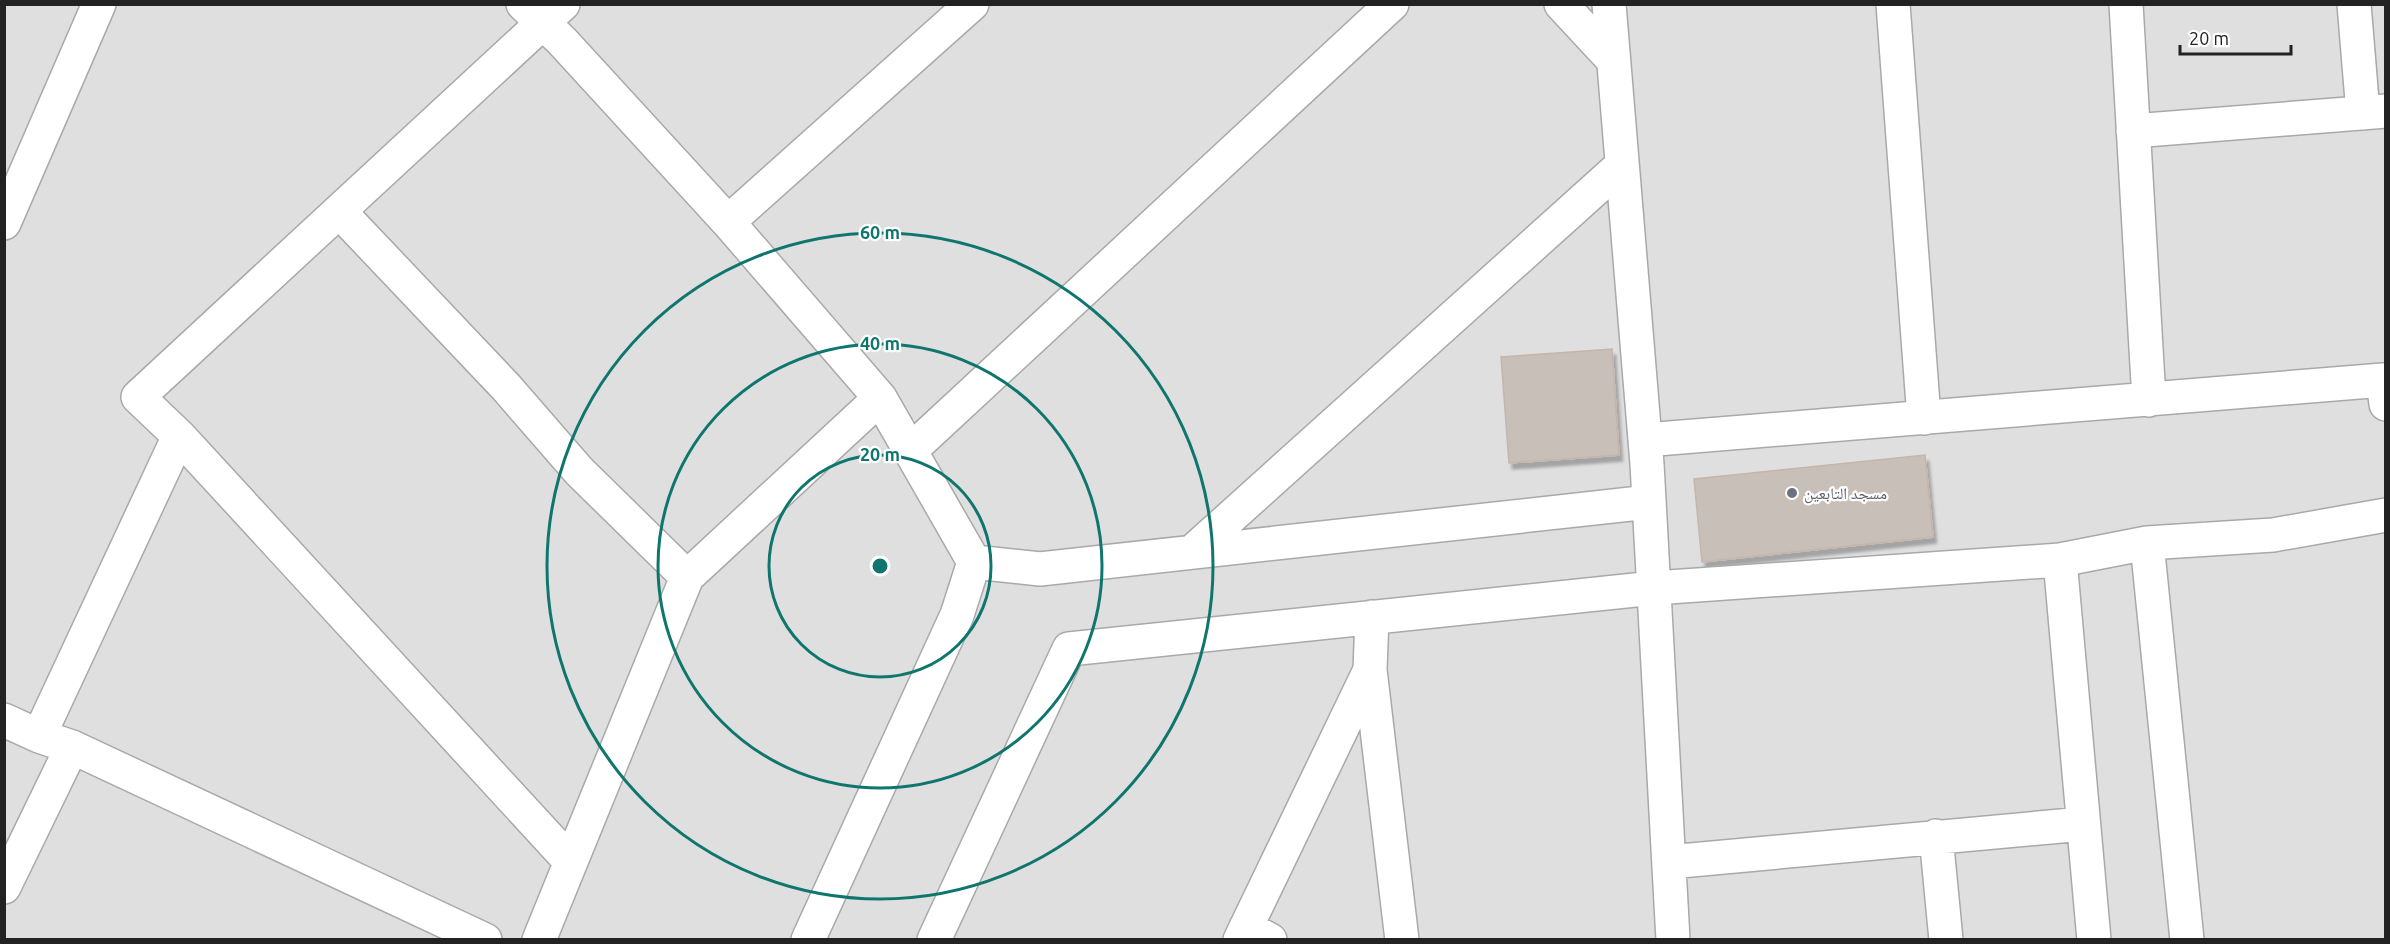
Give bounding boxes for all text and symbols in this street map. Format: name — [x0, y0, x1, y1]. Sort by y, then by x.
scale bar — [2180, 18, 2291, 56]
text: 20 m — [2189, 28, 2229, 48]
text: 60 m — [860, 222, 900, 242]
text: 40 m — [860, 333, 900, 353]
text: 20 m — [860, 444, 900, 464]
place label: مسجد التابعين — [1804, 484, 1887, 504]
marker: مسجد التابعين — [1785, 486, 1799, 500]
centre of rings — [870, 556, 890, 576]

